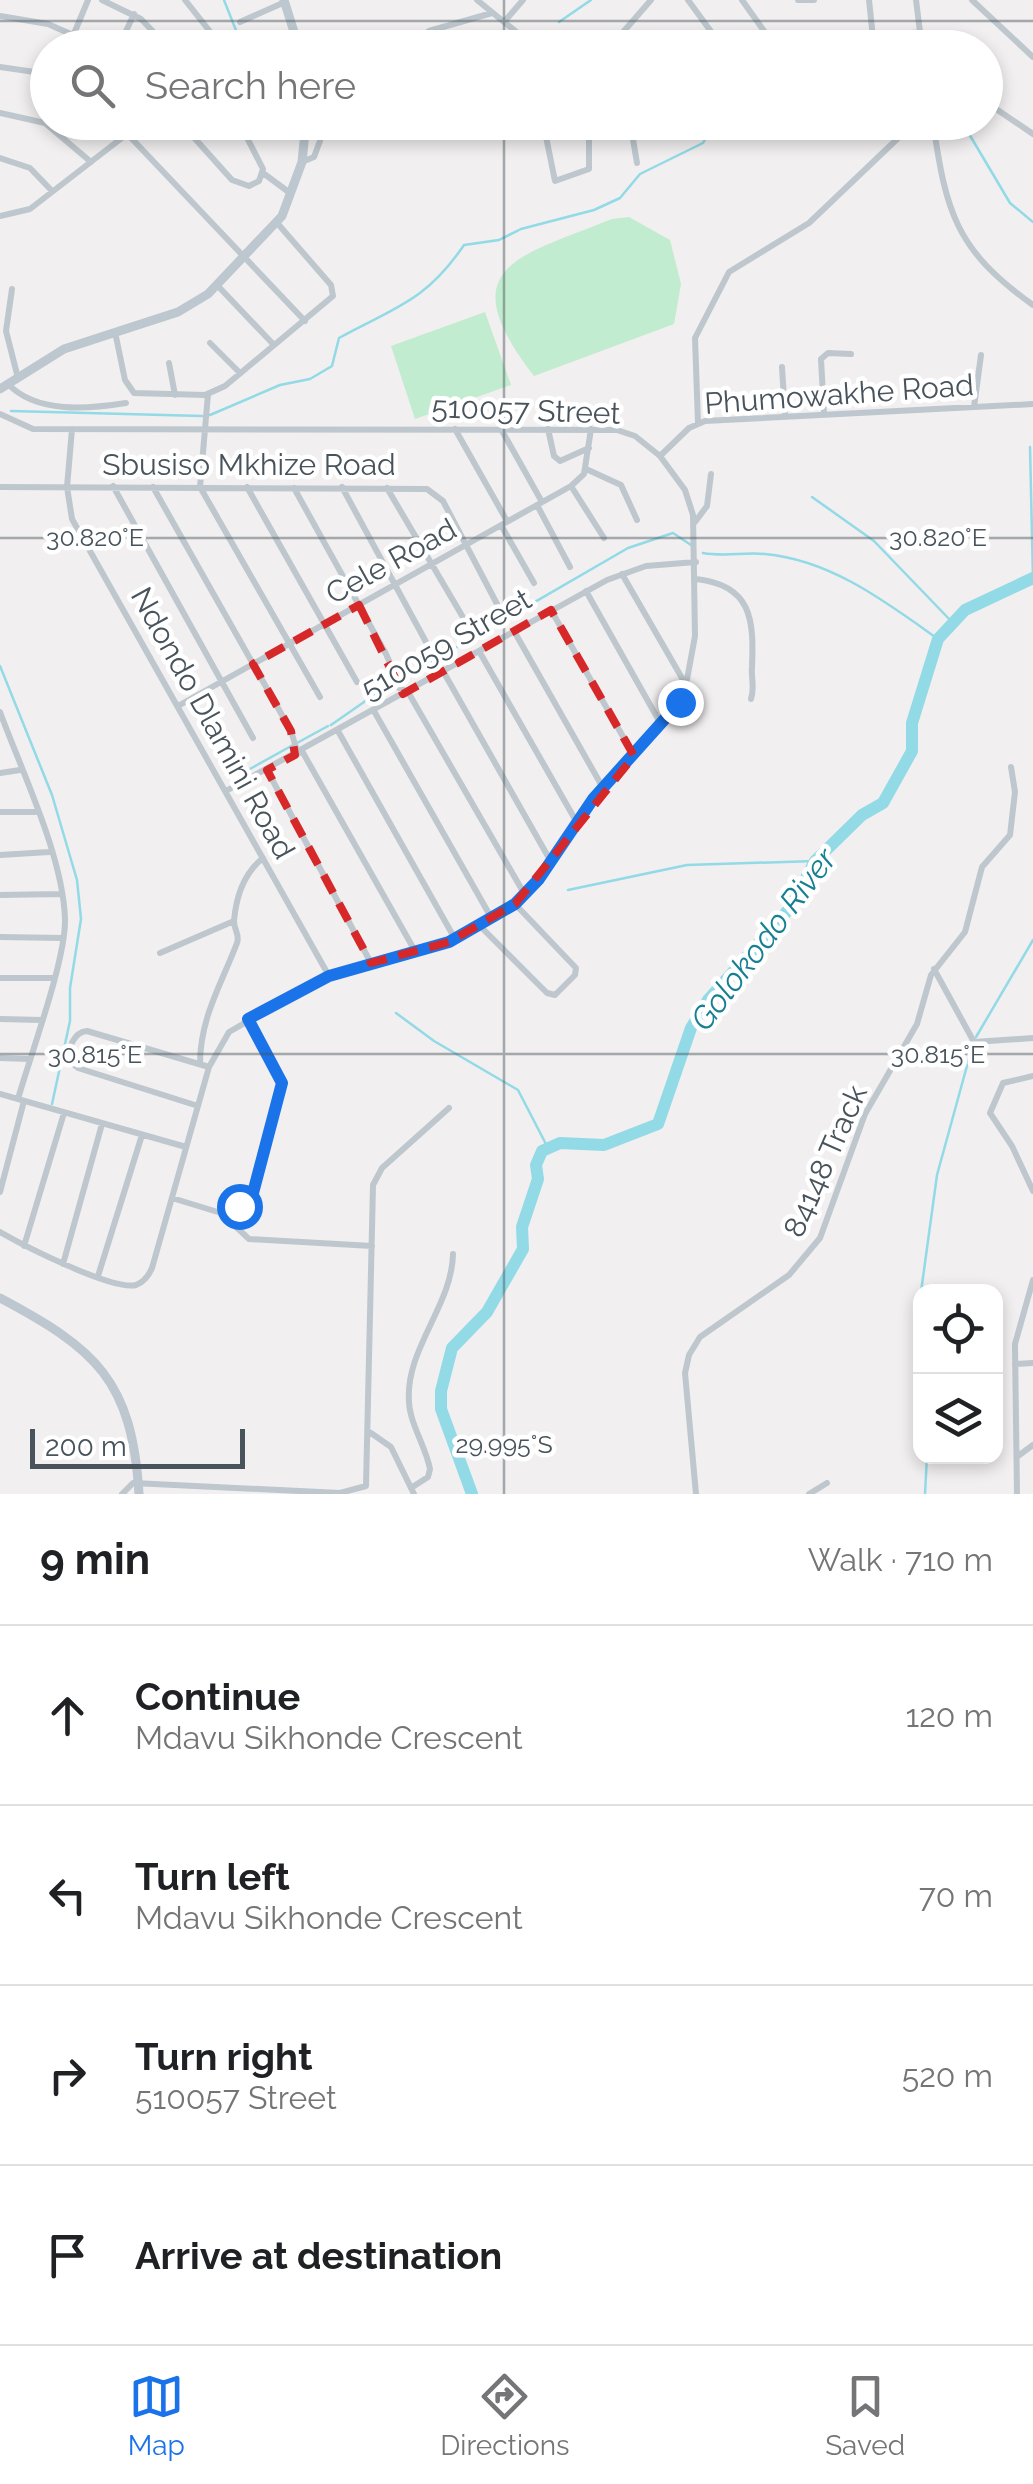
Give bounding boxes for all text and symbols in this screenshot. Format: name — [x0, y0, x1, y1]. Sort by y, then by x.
search box — [30, 30, 1003, 140]
icon: search — [65, 58, 120, 113]
text: Search here — [145, 63, 356, 108]
street label: Phumowakhe Road — [703, 367, 975, 421]
street label: 510057 Street — [431, 389, 621, 431]
street label: Sbusiso Mkhize Road — [102, 447, 396, 482]
street label: Cele Road — [320, 511, 462, 611]
text: 30.820°E — [46, 522, 144, 552]
text: 30.820°E — [889, 522, 987, 552]
street label: Ndondo Dlamini Road — [124, 581, 302, 865]
street label: 510059 Street — [355, 581, 537, 707]
route end — [658, 680, 704, 726]
water label: Golokodo River — [683, 840, 844, 1037]
text: 30.815°E — [48, 1039, 142, 1069]
text: 30.815°E — [891, 1039, 985, 1069]
street label: 84148 Track — [776, 1079, 874, 1242]
route start — [217, 1184, 263, 1230]
map controls — [913, 1284, 1003, 1464]
button: locate — [913, 1284, 1003, 1374]
button: layers — [913, 1374, 1003, 1464]
scale bar — [30, 1424, 245, 1468]
text: 29.995°S — [455, 1429, 553, 1459]
text: 200 m — [45, 1430, 127, 1463]
text: 9 min — [40, 1535, 150, 1584]
text: Walk · 710 m — [808, 1541, 993, 1578]
text: Continue — [135, 1674, 300, 1719]
icon: ahead — [40, 1688, 95, 1743]
text: 120 m — [905, 1697, 993, 1734]
text: Mdavu Sikhonde Crescent — [135, 1719, 523, 1756]
text: Turn left — [135, 1854, 290, 1899]
icon: left — [40, 1868, 95, 1923]
text: 70 m — [919, 1877, 993, 1914]
text: Mdavu Sikhonde Crescent — [135, 1899, 523, 1936]
text: Turn right — [135, 2034, 312, 2079]
icon: right — [40, 2048, 95, 2103]
text: 520 m — [902, 2057, 993, 2094]
text: 510057 Street — [135, 2079, 337, 2116]
icon: arrive — [40, 2228, 95, 2283]
text: Arrive at destination — [135, 2233, 502, 2278]
tab: Map — [128, 2369, 185, 2462]
tab: Directions — [440, 2369, 570, 2462]
tab: Saved — [825, 2369, 905, 2462]

